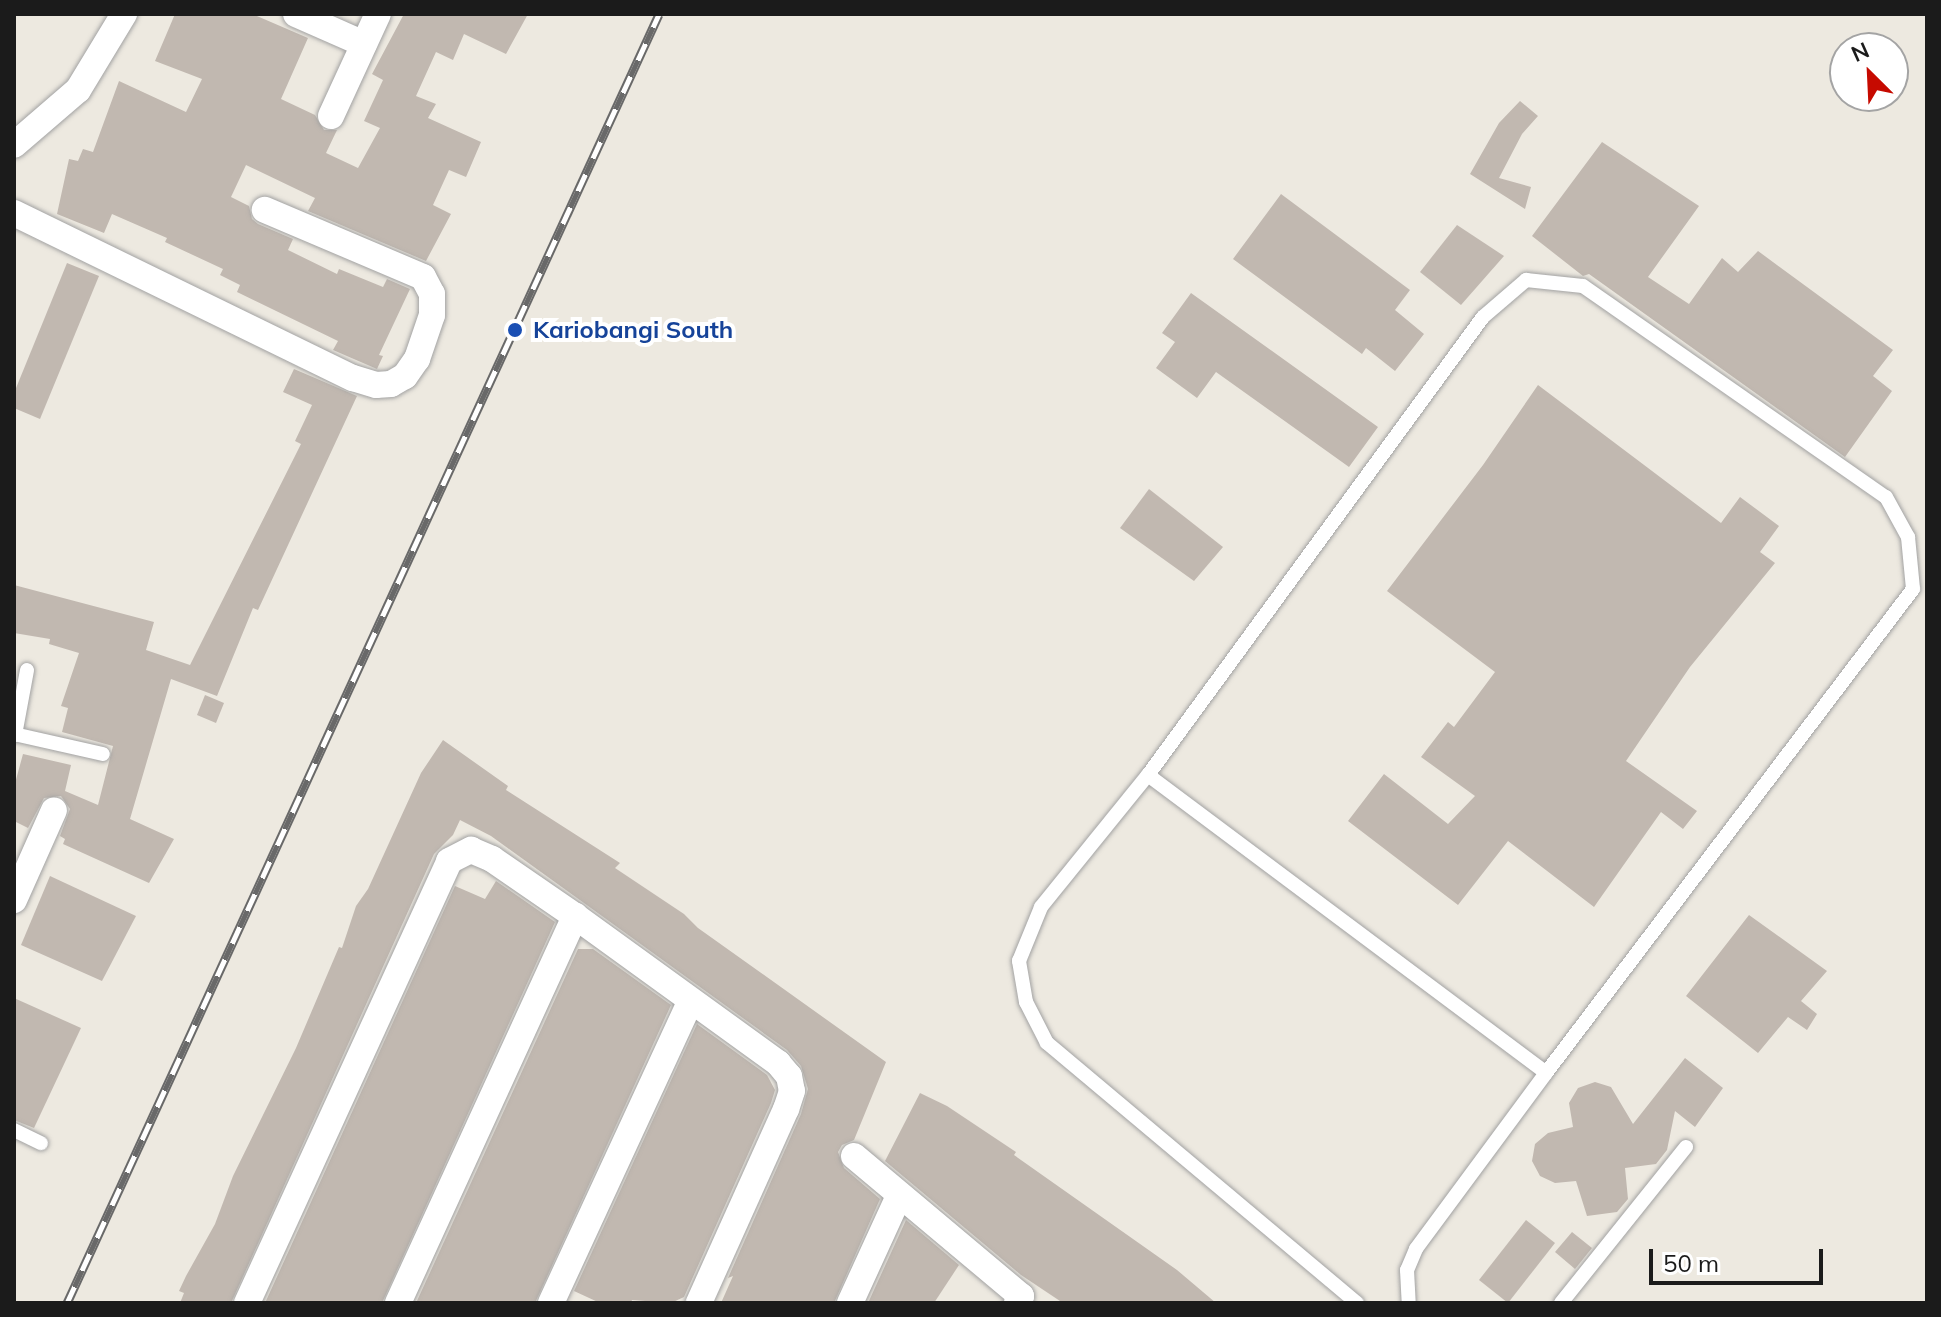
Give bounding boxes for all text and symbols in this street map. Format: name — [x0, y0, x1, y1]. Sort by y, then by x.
north arrow — [1829, 32, 1909, 112]
text: N — [1847, 36, 1873, 68]
place label: Kariobangi South — [533, 316, 733, 344]
marker: Kariobangi South — [504, 319, 526, 341]
scale bar — [1653, 1233, 1827, 1283]
text: 50 m — [1663, 1248, 1719, 1278]

